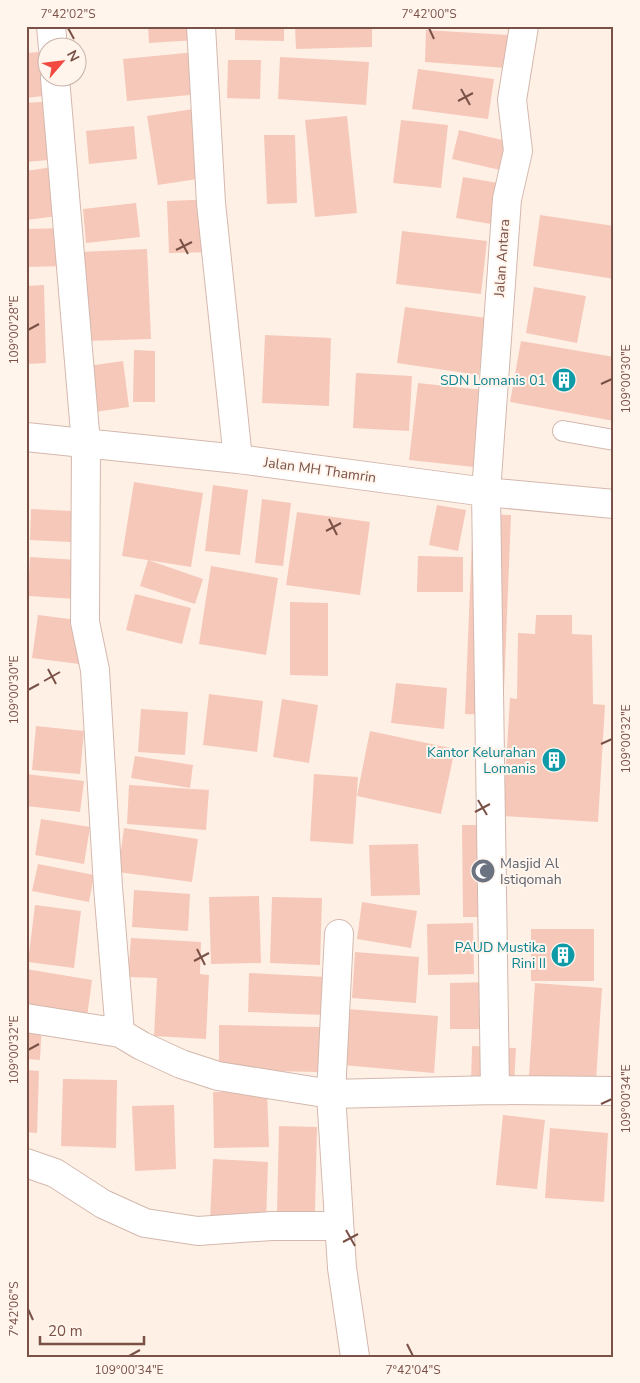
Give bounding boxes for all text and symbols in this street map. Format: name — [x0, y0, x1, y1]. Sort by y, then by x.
text: 7°42'02"S — [40, 6, 96, 22]
text: 7°42'00"S — [401, 6, 457, 22]
north arrow — [38, 38, 88, 88]
text: N — [62, 47, 84, 65]
street label: Jalan Antara — [490, 218, 514, 299]
text: 109°00'28"E — [6, 295, 22, 365]
text: 109°00'30"E — [618, 344, 634, 414]
building icon: SDN Lomanis 01 — [551, 367, 577, 393]
place label: SDN Lomanis 01 — [440, 371, 546, 390]
street label: Jalan MH Thamrin — [262, 453, 377, 487]
text: 109°00'30"E — [6, 655, 22, 725]
text: 109°00'32"E — [618, 704, 634, 774]
place label: Kantor Kelurahan Lomanis — [427, 743, 536, 778]
building icon: Kantor Kelurahan Lomanis — [541, 747, 567, 773]
place label: Masjid Al Istiqomah — [500, 854, 562, 889]
mosque icon: Masjid Al Istiqomah — [470, 858, 496, 884]
place label: PAUD Mustika Rini II — [455, 938, 546, 973]
building icon: PAUD Mustika Rini II — [550, 942, 576, 968]
text: 109°00'32"E — [6, 1015, 22, 1085]
text: 109°00'34"E — [618, 1064, 634, 1134]
text: 7°42'06"S — [6, 1281, 22, 1337]
scale bar — [40, 1313, 144, 1345]
text: 20 m — [48, 1321, 83, 1341]
text: 109°00'34"E — [94, 1362, 164, 1378]
text: 7°42'04"S — [385, 1362, 441, 1378]

